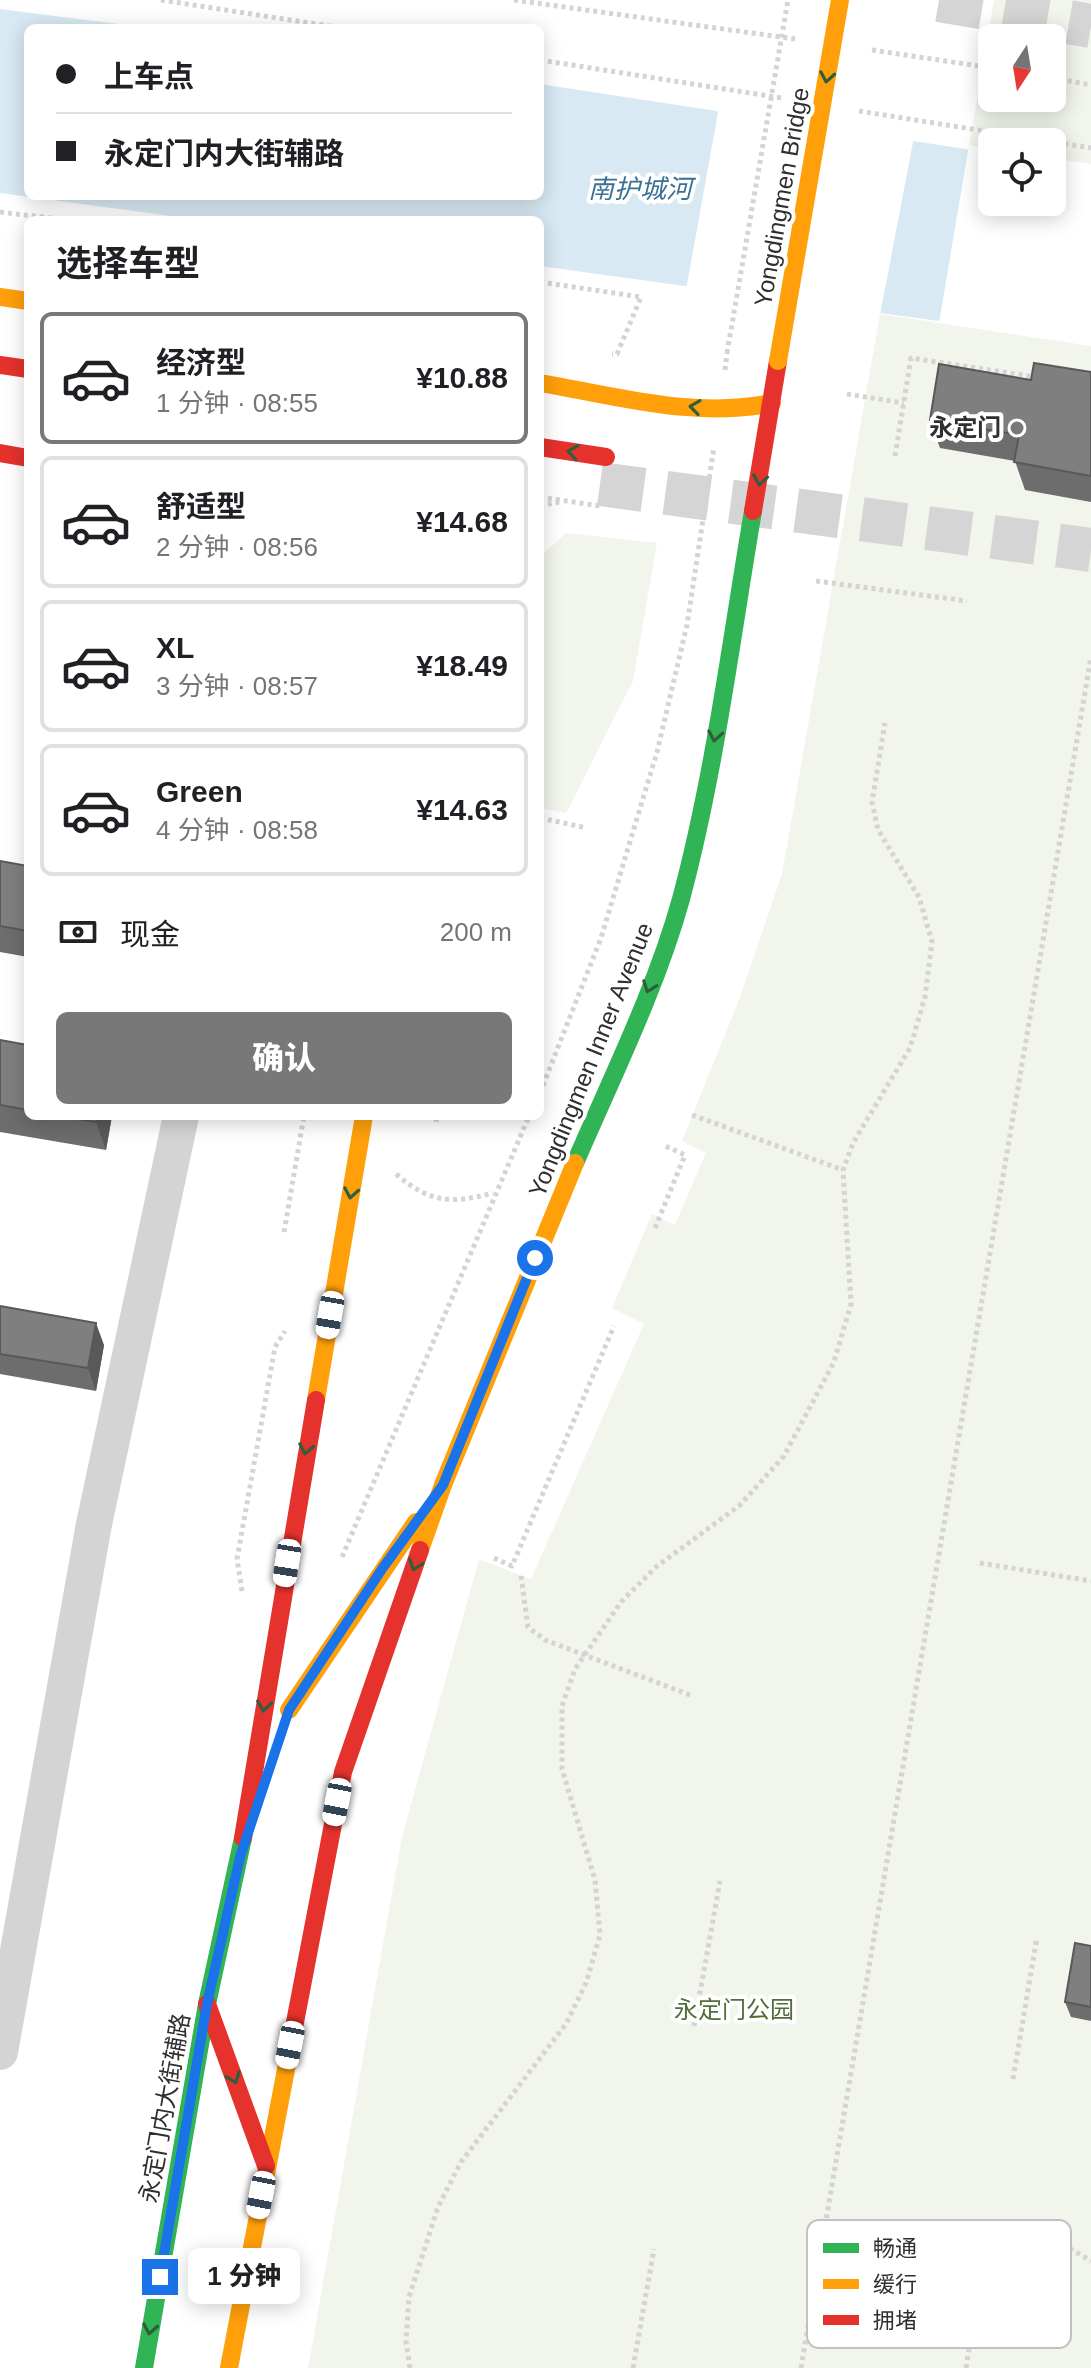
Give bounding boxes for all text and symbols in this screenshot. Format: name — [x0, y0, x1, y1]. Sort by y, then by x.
north arrow — [978, 24, 1066, 112]
map controls — [978, 24, 1066, 216]
text: 上车点 — [104, 60, 194, 93]
one-way arrow — [819, 70, 836, 84]
street label: Yongdingmen Bridge — [749, 85, 814, 309]
button: locate — [978, 128, 1066, 216]
text: 永定门内大街辅路 — [104, 137, 344, 170]
water label: 南护城河 — [588, 174, 697, 204]
text: 选择车型 — [56, 243, 200, 284]
icon: car — [60, 342, 132, 414]
text: 经济型 — [156, 346, 246, 379]
text: ¥10.88 — [416, 361, 508, 394]
text: 1 分钟 · 08:55 — [156, 388, 318, 418]
one-way arrow — [688, 399, 702, 416]
place label: 永定门 — [929, 414, 1001, 441]
marker: 永定门 — [1008, 419, 1026, 437]
one-way arrow — [566, 445, 580, 462]
one-way arrow — [752, 473, 769, 487]
icon: car — [60, 486, 132, 558]
text: 舒适型 — [156, 490, 246, 523]
text: ¥14.68 — [416, 505, 508, 538]
text: 2 分钟 · 08:56 — [156, 532, 318, 562]
icon: car — [60, 630, 132, 702]
text: XL — [156, 631, 194, 664]
text: ¥18.49 — [416, 649, 508, 682]
text: 3 分钟 · 08:57 — [156, 671, 318, 701]
one-way arrow — [708, 729, 725, 743]
icon: car — [60, 774, 132, 846]
text: Green — [156, 775, 243, 808]
text: ¥14.63 — [416, 793, 508, 826]
text: 4 分钟 · 08:58 — [156, 815, 318, 845]
icon: cash — [56, 910, 100, 954]
text: 200 m — [440, 917, 512, 947]
text: 现金 — [120, 918, 180, 951]
street label: Yongdingmen Inner Avenue — [523, 919, 658, 1201]
one-way arrow — [642, 979, 658, 993]
button: 确认 — [56, 1012, 512, 1104]
one-way arrow — [343, 1186, 360, 1200]
route start — [517, 1240, 553, 1276]
car — [314, 1289, 346, 1341]
one-way arrow — [299, 1442, 316, 1456]
car — [271, 1537, 303, 1589]
one-way arrow — [409, 1557, 425, 1571]
one-way arrow — [256, 1699, 273, 1712]
car — [321, 1776, 353, 1828]
park label: 永定门公园 — [674, 1996, 794, 2023]
street label: 永定门内大街辅路 — [135, 2011, 194, 2205]
car — [274, 2019, 306, 2071]
one-way arrow — [224, 2070, 241, 2084]
car — [245, 2169, 277, 2221]
legend — [807, 2220, 1071, 2348]
text: 畅通 — [873, 2236, 917, 2261]
callout: 1 分钟 — [188, 2249, 300, 2305]
route end — [142, 2259, 178, 2295]
text: 1 分钟 — [207, 2261, 281, 2291]
text: 缓行 — [873, 2272, 917, 2297]
text: 拥堵 — [873, 2308, 917, 2333]
one-way arrow — [143, 2323, 160, 2336]

